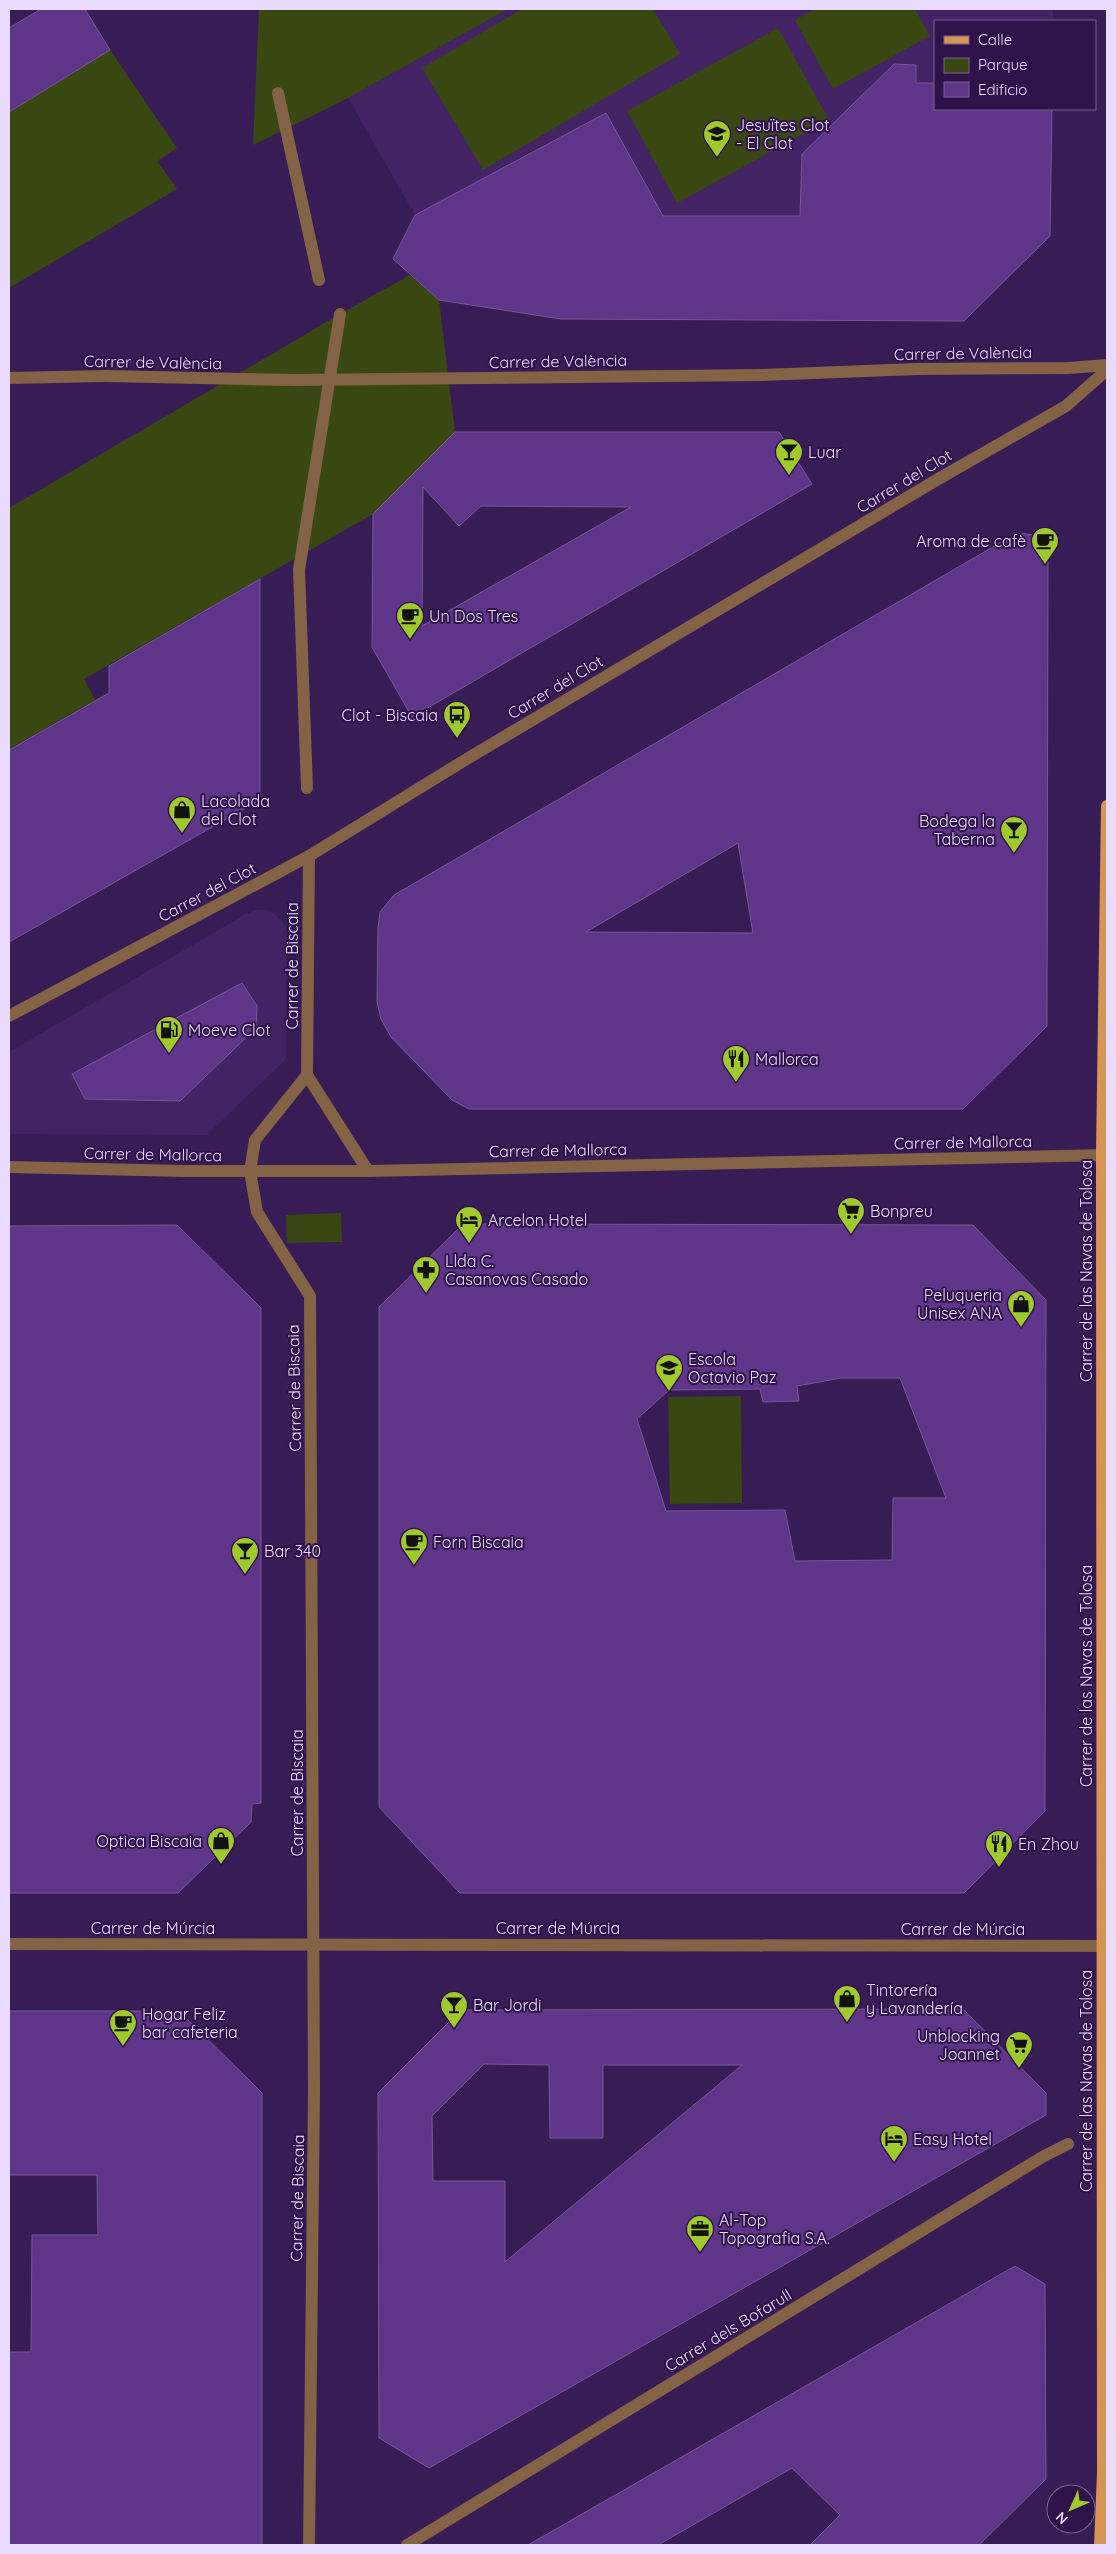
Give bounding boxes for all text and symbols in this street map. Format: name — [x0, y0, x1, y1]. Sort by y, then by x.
legend — [934, 20, 1096, 110]
text: Calle — [978, 30, 1012, 49]
text: Parque — [978, 55, 1028, 74]
text: Edificio — [978, 80, 1027, 99]
place label: Jesuïtes Clot - El Clot — [736, 115, 830, 153]
school or university icon: Jesuïtes Clot - El Clot — [702, 119, 732, 158]
street label: Carrer de València — [894, 342, 1032, 364]
street label: Carrer de València — [489, 350, 627, 372]
street label: Carrer de València — [84, 351, 222, 373]
bar icon: Luar — [774, 437, 804, 476]
place label: Luar — [808, 442, 841, 462]
street label: Carrer del Clot — [853, 445, 955, 517]
cafe icon: Aroma de cafè — [1030, 526, 1060, 565]
place label: Aroma de cafè — [916, 531, 1026, 551]
cafe icon: Un Dos Tres — [395, 601, 425, 640]
place label: Un Dos Tres — [429, 606, 518, 626]
street label: Carrer del Clot — [504, 651, 606, 723]
bus stop icon: Clot - Biscaia — [442, 700, 472, 739]
place label: Clot - Biscaia — [342, 705, 438, 725]
place label: Lacolada del Clot — [201, 791, 270, 829]
shop icon: Lacolada del Clot — [167, 795, 197, 834]
place label: Bodega la Taberna — [919, 811, 995, 849]
bar icon: Bodega la Taberna — [999, 815, 1029, 854]
street label: Carrer del Clot — [155, 858, 259, 926]
street label: Carrer de Biscaia — [282, 902, 302, 1030]
fuel station icon: Moeve Clot — [154, 1015, 184, 1054]
place label: Moeve Clot — [188, 1020, 271, 1040]
restaurant icon: Mallorca — [721, 1044, 751, 1083]
place label: Mallorca — [755, 1049, 819, 1069]
street label: Carrer de Mallorca — [894, 1131, 1032, 1153]
street label: Carrer de Mallorca — [489, 1139, 627, 1161]
street label: Carrer de Mallorca — [84, 1143, 222, 1165]
street label: Carrer de las Navas de Tolosa — [1076, 1160, 1096, 1382]
supermarket icon: Bonpreu — [836, 1196, 866, 1235]
place label: Bonpreu — [870, 1201, 933, 1221]
hotel icon: Arcelon Hotel — [454, 1205, 484, 1244]
place label: Arcelon Hotel — [488, 1210, 588, 1230]
place label: Llda C. Casanovas Casado — [445, 1251, 588, 1289]
pharmacy icon: Llda C. Casanovas Casado — [411, 1255, 441, 1294]
place label: Peluqueria Unisex ANA — [917, 1285, 1002, 1323]
shop icon: Peluqueria Unisex ANA — [1006, 1289, 1036, 1328]
street label: Carrer de Biscaia — [283, 1324, 305, 1452]
place label: Escola Octavio Paz — [688, 1349, 776, 1387]
school or university icon: Escola Octavio Paz — [654, 1353, 684, 1392]
cafe icon: Forn Biscaia — [399, 1527, 429, 1566]
place label: Forn Biscaia — [433, 1532, 524, 1552]
bar icon: Bar 340 — [230, 1536, 260, 1575]
place label: Bar 340 — [264, 1541, 321, 1561]
street label: Carrer de las Navas de Tolosa — [1076, 1565, 1096, 1787]
street label: Carrer de Biscaia — [287, 1729, 307, 1857]
shop icon: Optica Biscaia — [206, 1826, 236, 1865]
restaurant icon: En Zhou — [984, 1829, 1014, 1868]
place label: Optica Biscaia — [96, 1831, 202, 1851]
place label: En Zhou — [1018, 1834, 1079, 1854]
street label: Carrer de Múrcia — [91, 1918, 215, 1938]
street label: Carrer de Múrcia — [496, 1918, 620, 1938]
street label: Carrer de Múrcia — [901, 1919, 1025, 1939]
street label: Carrer de las Navas de Tolosa — [1076, 1970, 1096, 2192]
place label: Tintorería y Lavandería — [866, 1980, 963, 2018]
shop icon: Tintorería y Lavandería — [832, 1984, 862, 2023]
bar icon: Bar Jordi — [439, 1990, 469, 2029]
place label: Bar Jordi — [473, 1995, 541, 2015]
place label: Hogar Feliz bar cafeteria — [142, 2004, 238, 2042]
cafe icon: Hogar Feliz bar cafeteria — [108, 2008, 138, 2047]
place label: Unblocking Joannet — [917, 2026, 1000, 2064]
supermarket icon: Unblocking Joannet — [1004, 2030, 1034, 2069]
hotel icon: Easy Hotel — [879, 2124, 909, 2163]
place label: Easy Hotel — [913, 2129, 992, 2149]
street label: Carrer de Biscaia — [286, 2134, 308, 2262]
place label: Al-Top Topografia S.A. — [719, 2210, 830, 2248]
office icon: Al-Top Topografia S.A. — [685, 2214, 715, 2253]
street label: Carrer dels Bofarull — [661, 2284, 795, 2376]
north arrow — [1046, 2484, 1096, 2534]
text: N — [1052, 2508, 1072, 2528]

